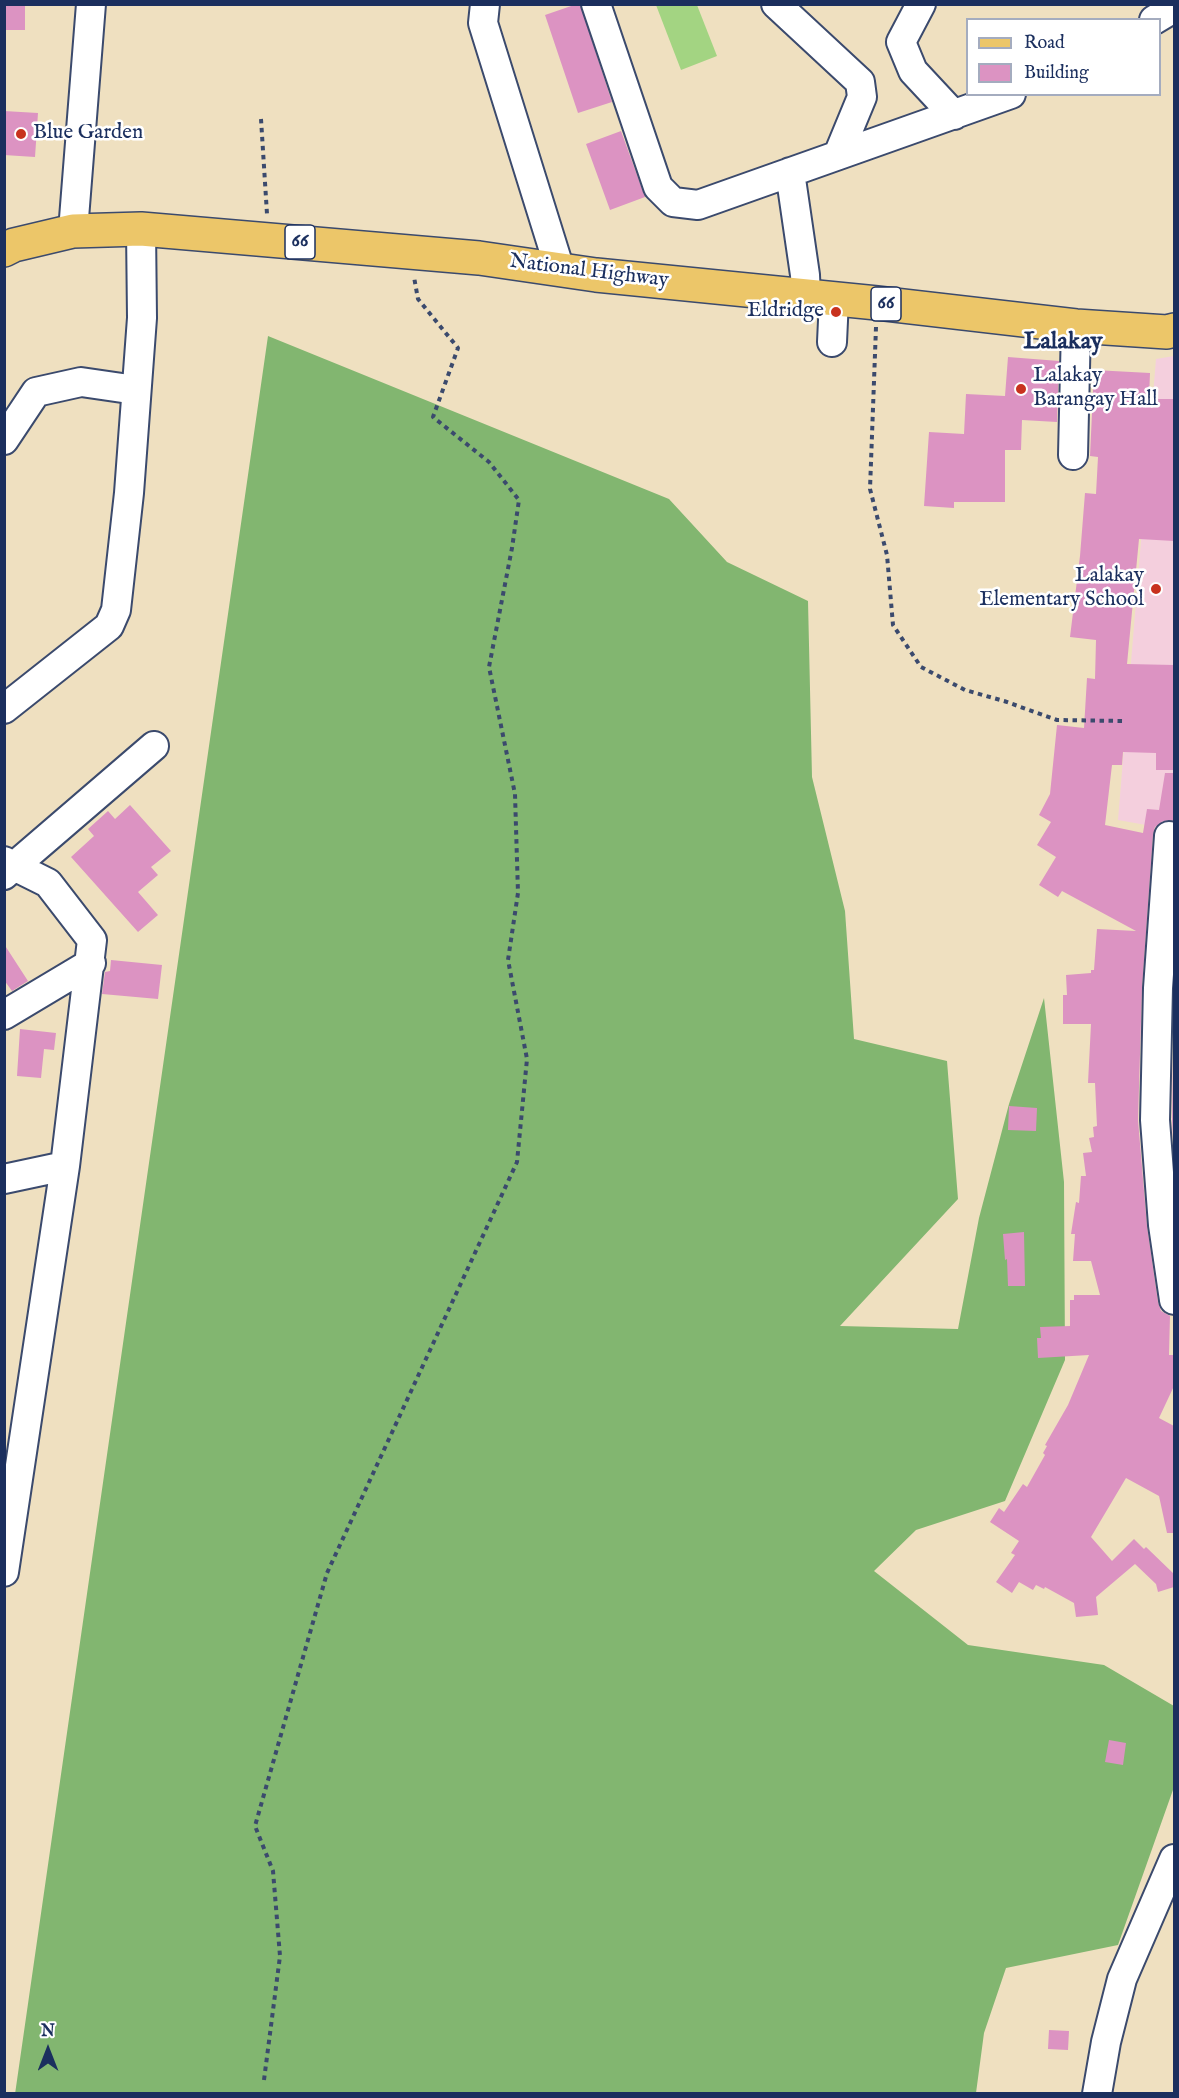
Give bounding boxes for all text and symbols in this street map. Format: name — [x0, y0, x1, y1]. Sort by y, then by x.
legend — [966, 18, 1161, 96]
text: Road — [1024, 32, 1065, 55]
text: Building — [1024, 62, 1089, 85]
place label: Blue Garden — [33, 121, 143, 147]
marker: Blue Garden — [14, 127, 28, 141]
road number: 66 — [285, 225, 315, 259]
street label: National Highway — [508, 250, 670, 294]
road number: 66 — [871, 287, 901, 321]
place label: Eldridge — [747, 299, 824, 325]
marker: Eldridge — [829, 305, 843, 319]
district label: Lalakay — [1023, 329, 1103, 357]
place label: Lalakay Barangay Hall — [1033, 364, 1158, 414]
marker: Lalakay Barangay Hall — [1014, 382, 1028, 396]
place label: Lalakay Elementary School — [979, 564, 1144, 614]
marker: Lalakay Elementary School — [1149, 582, 1163, 596]
north arrow — [18, 2020, 78, 2080]
text: N — [41, 2022, 55, 2042]

